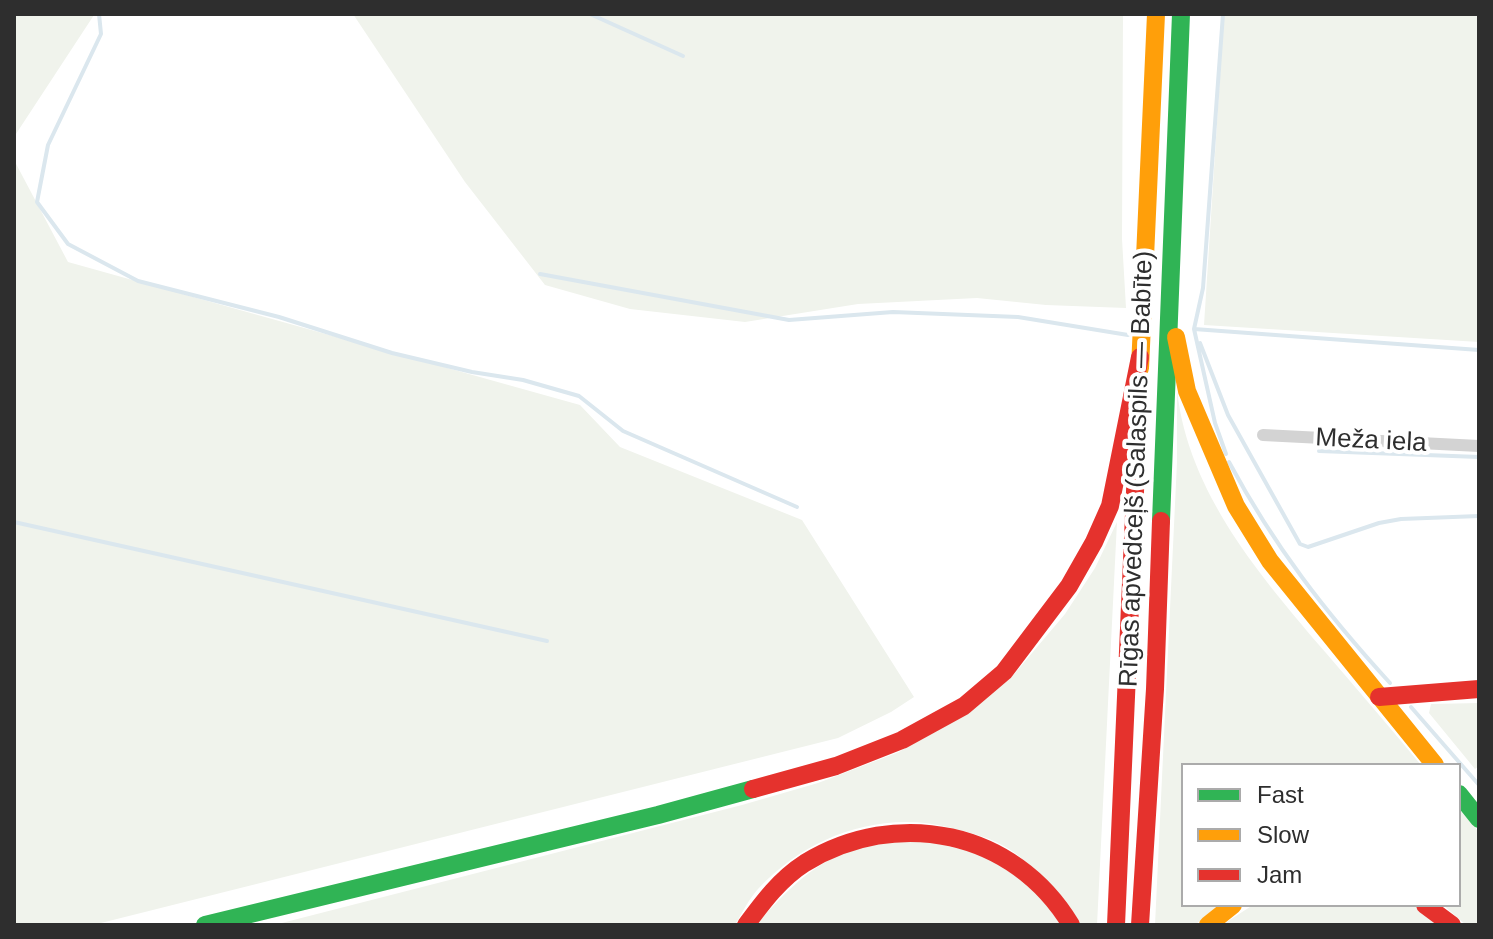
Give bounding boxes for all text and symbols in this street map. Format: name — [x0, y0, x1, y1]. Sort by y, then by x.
street label: Rīgas apvedceļš (Salaspils — Babīte) — [1114, 250, 1160, 688]
street label: Meža iela — [1315, 423, 1427, 459]
legend — [1181, 763, 1461, 907]
text: Fast — [1257, 781, 1304, 808]
text: Slow — [1257, 821, 1309, 848]
text: Jam — [1257, 861, 1302, 888]

